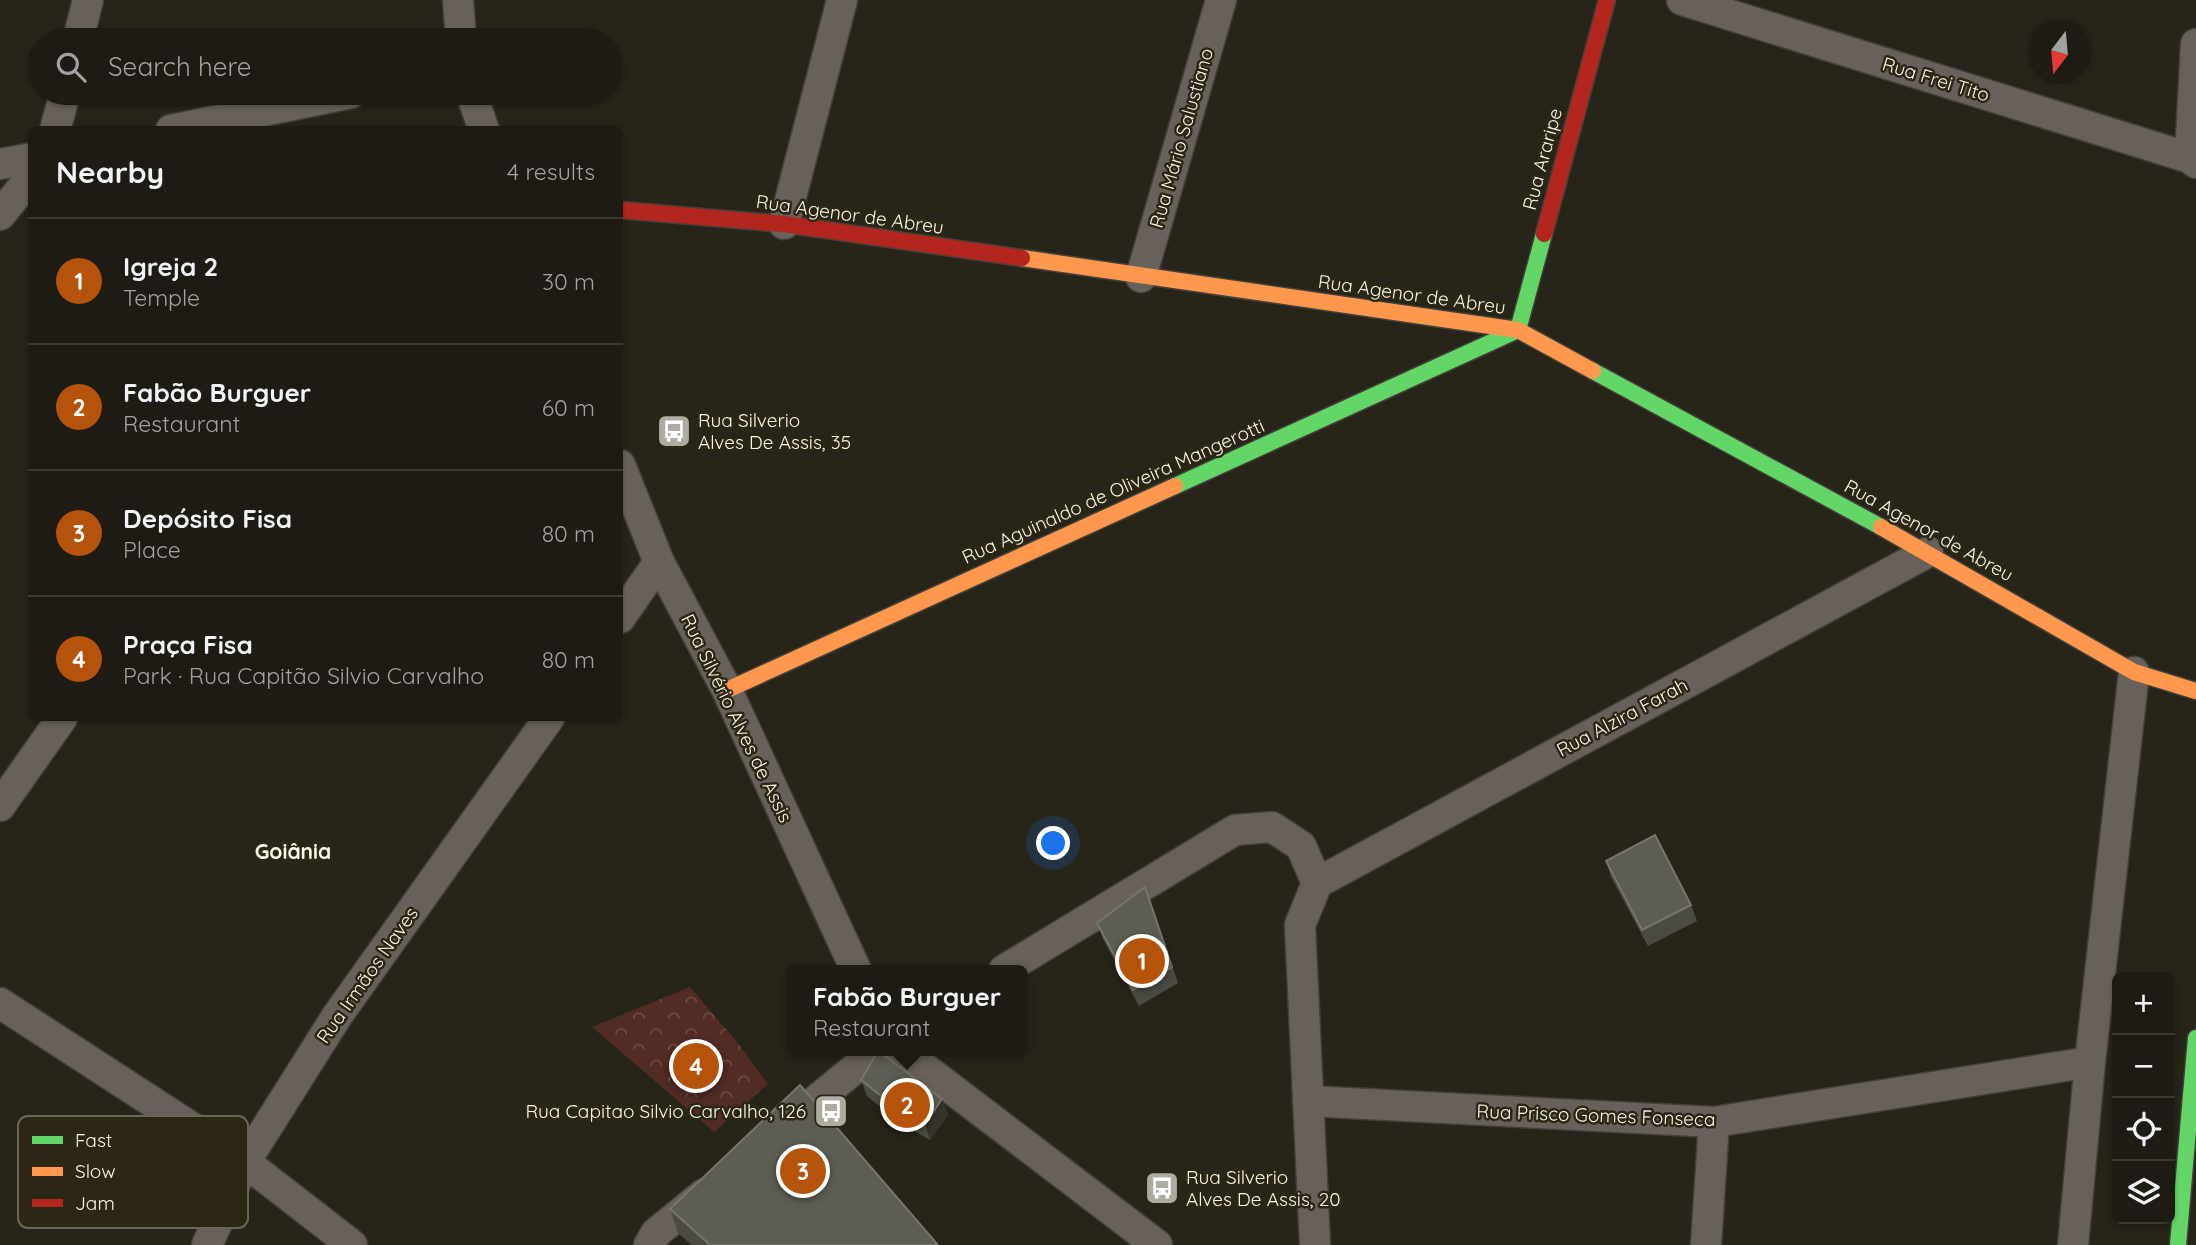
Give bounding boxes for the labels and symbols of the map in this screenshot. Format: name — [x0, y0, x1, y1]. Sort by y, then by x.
north arrow — [2028, 21, 2091, 84]
street label: Rua Mário Salustiano — [1144, 45, 1218, 231]
street label: Rua Frei Tito — [1879, 51, 1993, 107]
street label: Rua Araripe — [1517, 105, 1567, 213]
street label: Rua Agenor de Abreu — [755, 189, 945, 239]
street label: Rua Agenor de Abreu — [1317, 269, 1507, 319]
place label: Rua Silverio Alves De Assis, 35 — [698, 408, 851, 454]
bus stop icon: Rua Silverio Alves De Assis, 35 — [655, 412, 693, 450]
street label: Rua Aguinaldo de Oliveira Mangerotti — [958, 413, 1268, 569]
street label: Rua Agenor de Abreu — [1840, 474, 2018, 586]
street label: Rua Silvério Alves de Assis — [676, 610, 798, 826]
street label: Rua Alzira Farah — [1552, 672, 1692, 762]
your location — [1036, 826, 1070, 860]
district label: Goiânia — [255, 838, 331, 864]
street label: Rua Irmãos Naves — [311, 902, 423, 1048]
pin: 1 — [1119, 935, 1165, 987]
pin: 4 — [673, 1040, 719, 1092]
pin: 2 — [884, 1079, 930, 1131]
bus stop icon: Rua Capitao Silvio Carvalho, 126 — [812, 1092, 850, 1130]
place label: Rua Capitao Silvio Carvalho, 126 — [525, 1099, 806, 1123]
street label: Rua Prisco Gomes Fonseca — [1476, 1099, 1716, 1131]
legend — [18, 1116, 248, 1228]
text: Fast — [75, 1128, 112, 1152]
pin: 3 — [780, 1145, 826, 1197]
text: Slow — [75, 1159, 116, 1183]
place label: Rua Silverio Alves De Assis, 20 — [1186, 1165, 1341, 1211]
bus stop icon: Rua Silverio Alves De Assis, 20 — [1143, 1169, 1181, 1207]
text: Jam — [75, 1191, 115, 1215]

